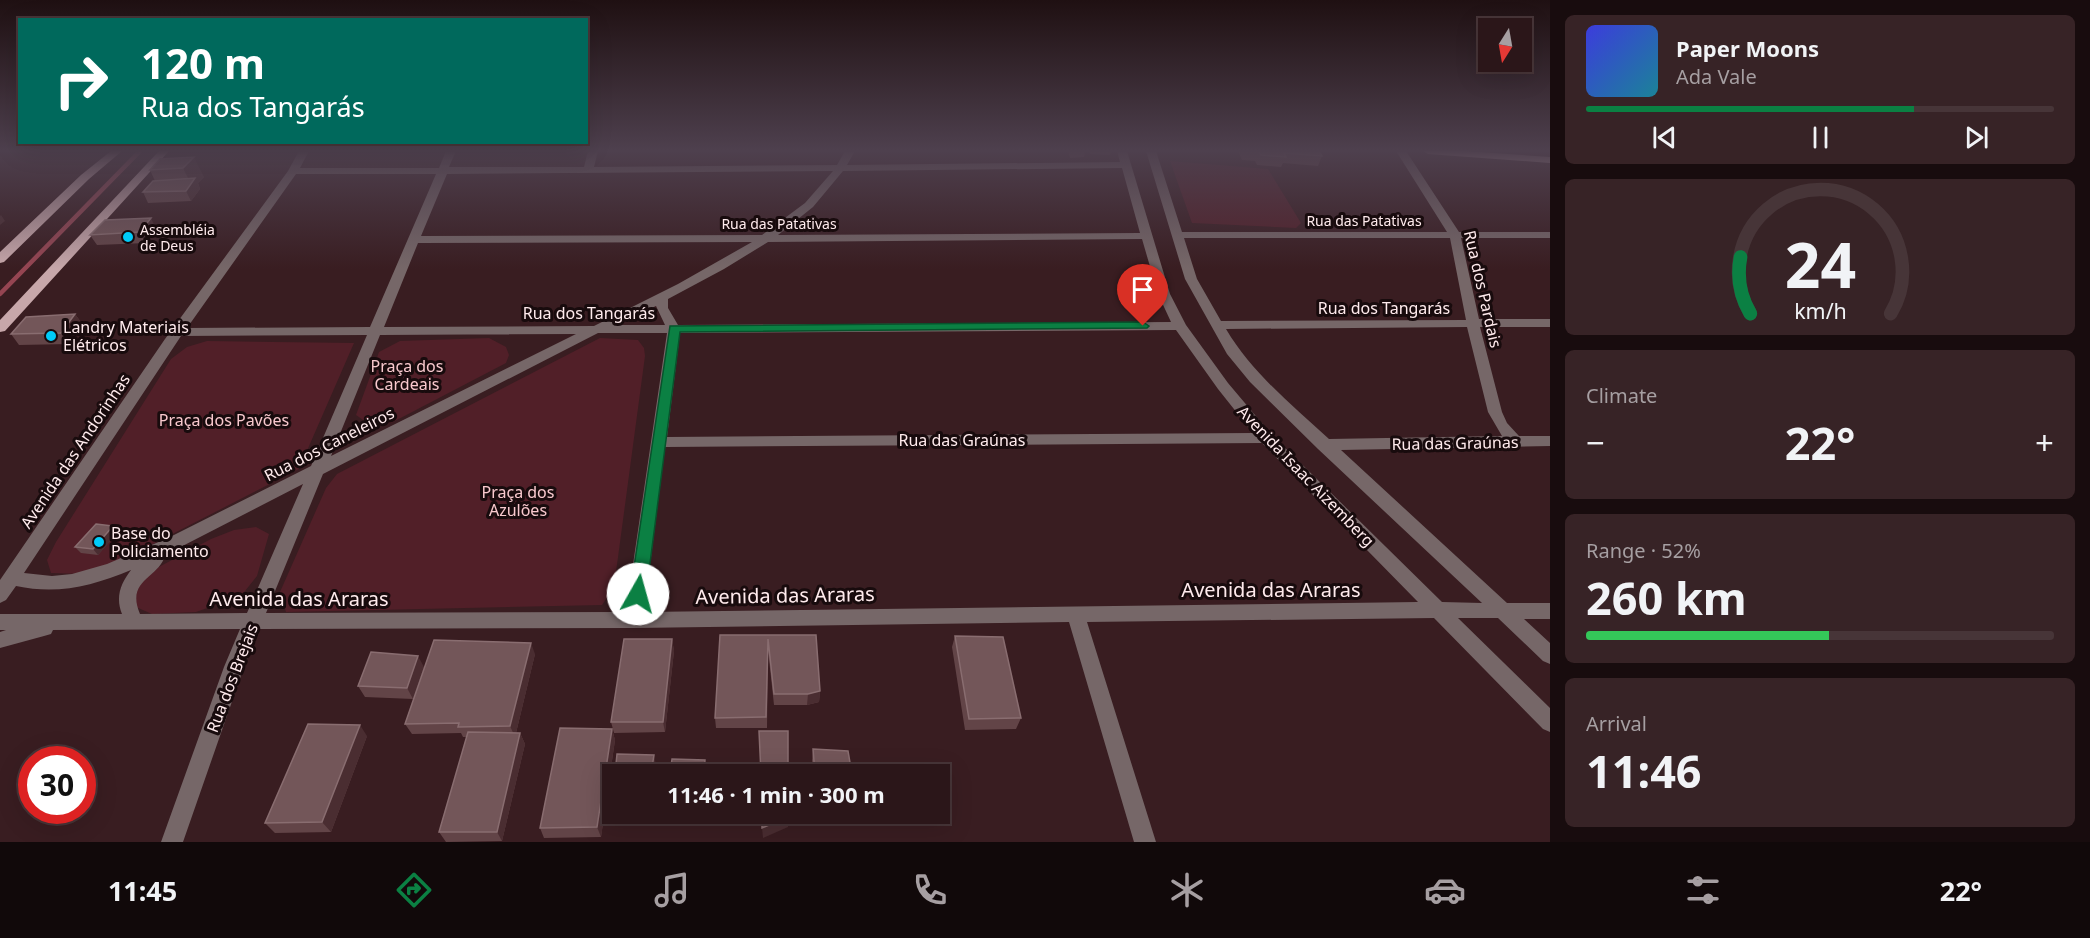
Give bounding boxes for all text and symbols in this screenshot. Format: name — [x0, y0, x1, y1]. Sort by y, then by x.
north arrow — [1478, 18, 1532, 72]
map controls — [1478, 18, 1532, 72]
text: Paper Moons — [1676, 33, 1819, 63]
text: 120 m — [141, 34, 265, 91]
icon: right — [42, 42, 120, 120]
text: Ada Vale — [1676, 63, 1757, 90]
text: Rua dos Tangarás — [141, 88, 365, 125]
icon: previous — [1648, 121, 1681, 154]
icon: pause — [1804, 121, 1837, 154]
icon: next — [1960, 121, 1993, 154]
street label: Rua das Patativas — [1306, 211, 1422, 230]
street label: Rua das Patativas — [721, 214, 837, 233]
place label: Assembléia de Deus — [140, 220, 215, 255]
text: 24 — [1784, 221, 1856, 306]
street label: Rua dos Pardais — [1459, 228, 1507, 350]
marker: Assembléia de Deus — [121, 230, 135, 244]
pin — [1117, 264, 1168, 326]
icon: arrive — [1126, 273, 1159, 306]
text: km/h — [1794, 296, 1846, 325]
street label: Rua dos Tangarás — [1318, 297, 1450, 319]
street label: Rua dos Tangarás — [523, 302, 655, 324]
place label: Landry Materiais Elétricos — [63, 316, 189, 356]
marker: Landry Materiais Elétricos — [44, 329, 58, 343]
park label: Praça dos Cardeais — [371, 355, 443, 395]
street label: Avenida das Andorinhas — [15, 369, 135, 533]
text: Climate — [1586, 382, 1657, 409]
street label: Avenida Isaac Aizemberg — [1233, 401, 1379, 551]
street label: Rua dos Caneleiros — [260, 402, 398, 486]
park label: Praça dos Pavões — [159, 409, 289, 431]
text: 22° — [1785, 412, 1855, 473]
text: − — [1586, 420, 1605, 465]
text: + — [2035, 420, 2054, 465]
street label: Rua das Graúnas — [899, 429, 1025, 451]
street label: Rua das Graúnas — [1391, 431, 1519, 455]
park label: Praça dos Azulões — [482, 481, 554, 521]
place label: Base do Policiamento — [111, 522, 209, 562]
marker: Base do Policiamento — [92, 535, 106, 549]
text: Range · 52% — [1586, 537, 1701, 564]
position arrow — [606, 562, 670, 626]
text: 260 km — [1586, 567, 1747, 628]
street label: Avenida das Araras — [1181, 576, 1361, 603]
street label: Avenida das Araras — [695, 580, 875, 610]
street label: Avenida das Araras — [209, 585, 389, 612]
street label: Rua dos Brejais — [201, 620, 263, 736]
text: Arrival — [1586, 710, 1647, 737]
text: 11:46 — [1586, 740, 1702, 801]
speed limit sign: 30 — [18, 746, 96, 824]
text: 11:46 · 1 min · 300 m — [667, 779, 885, 809]
icon: directions — [393, 869, 435, 911]
icon: music — [651, 869, 693, 911]
icon: phone — [909, 869, 951, 911]
icon: climate — [1166, 869, 1208, 911]
icon: car — [1424, 869, 1466, 911]
icon: filters — [1682, 869, 1724, 911]
text: 11:45 — [108, 872, 177, 909]
text: 22° — [1940, 872, 1982, 909]

